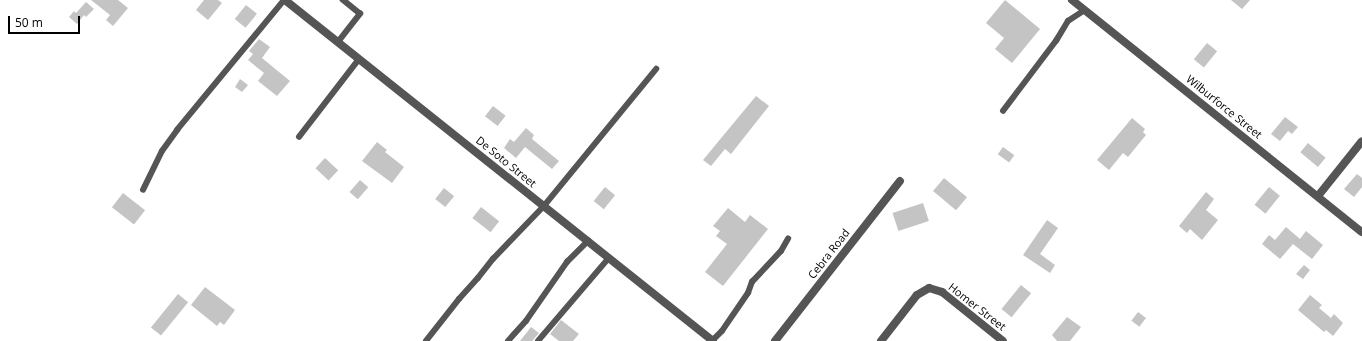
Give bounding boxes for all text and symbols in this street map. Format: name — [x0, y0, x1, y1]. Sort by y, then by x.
scale bar — [10, 8, 82, 34]
text: 50 m — [15, 14, 43, 31]
street label: Wilburforce Street — [1184, 72, 1264, 142]
street label: De Soto Street — [473, 134, 539, 190]
street label: Cebra Road — [805, 226, 853, 282]
street label: Homer Street — [946, 281, 1008, 333]

